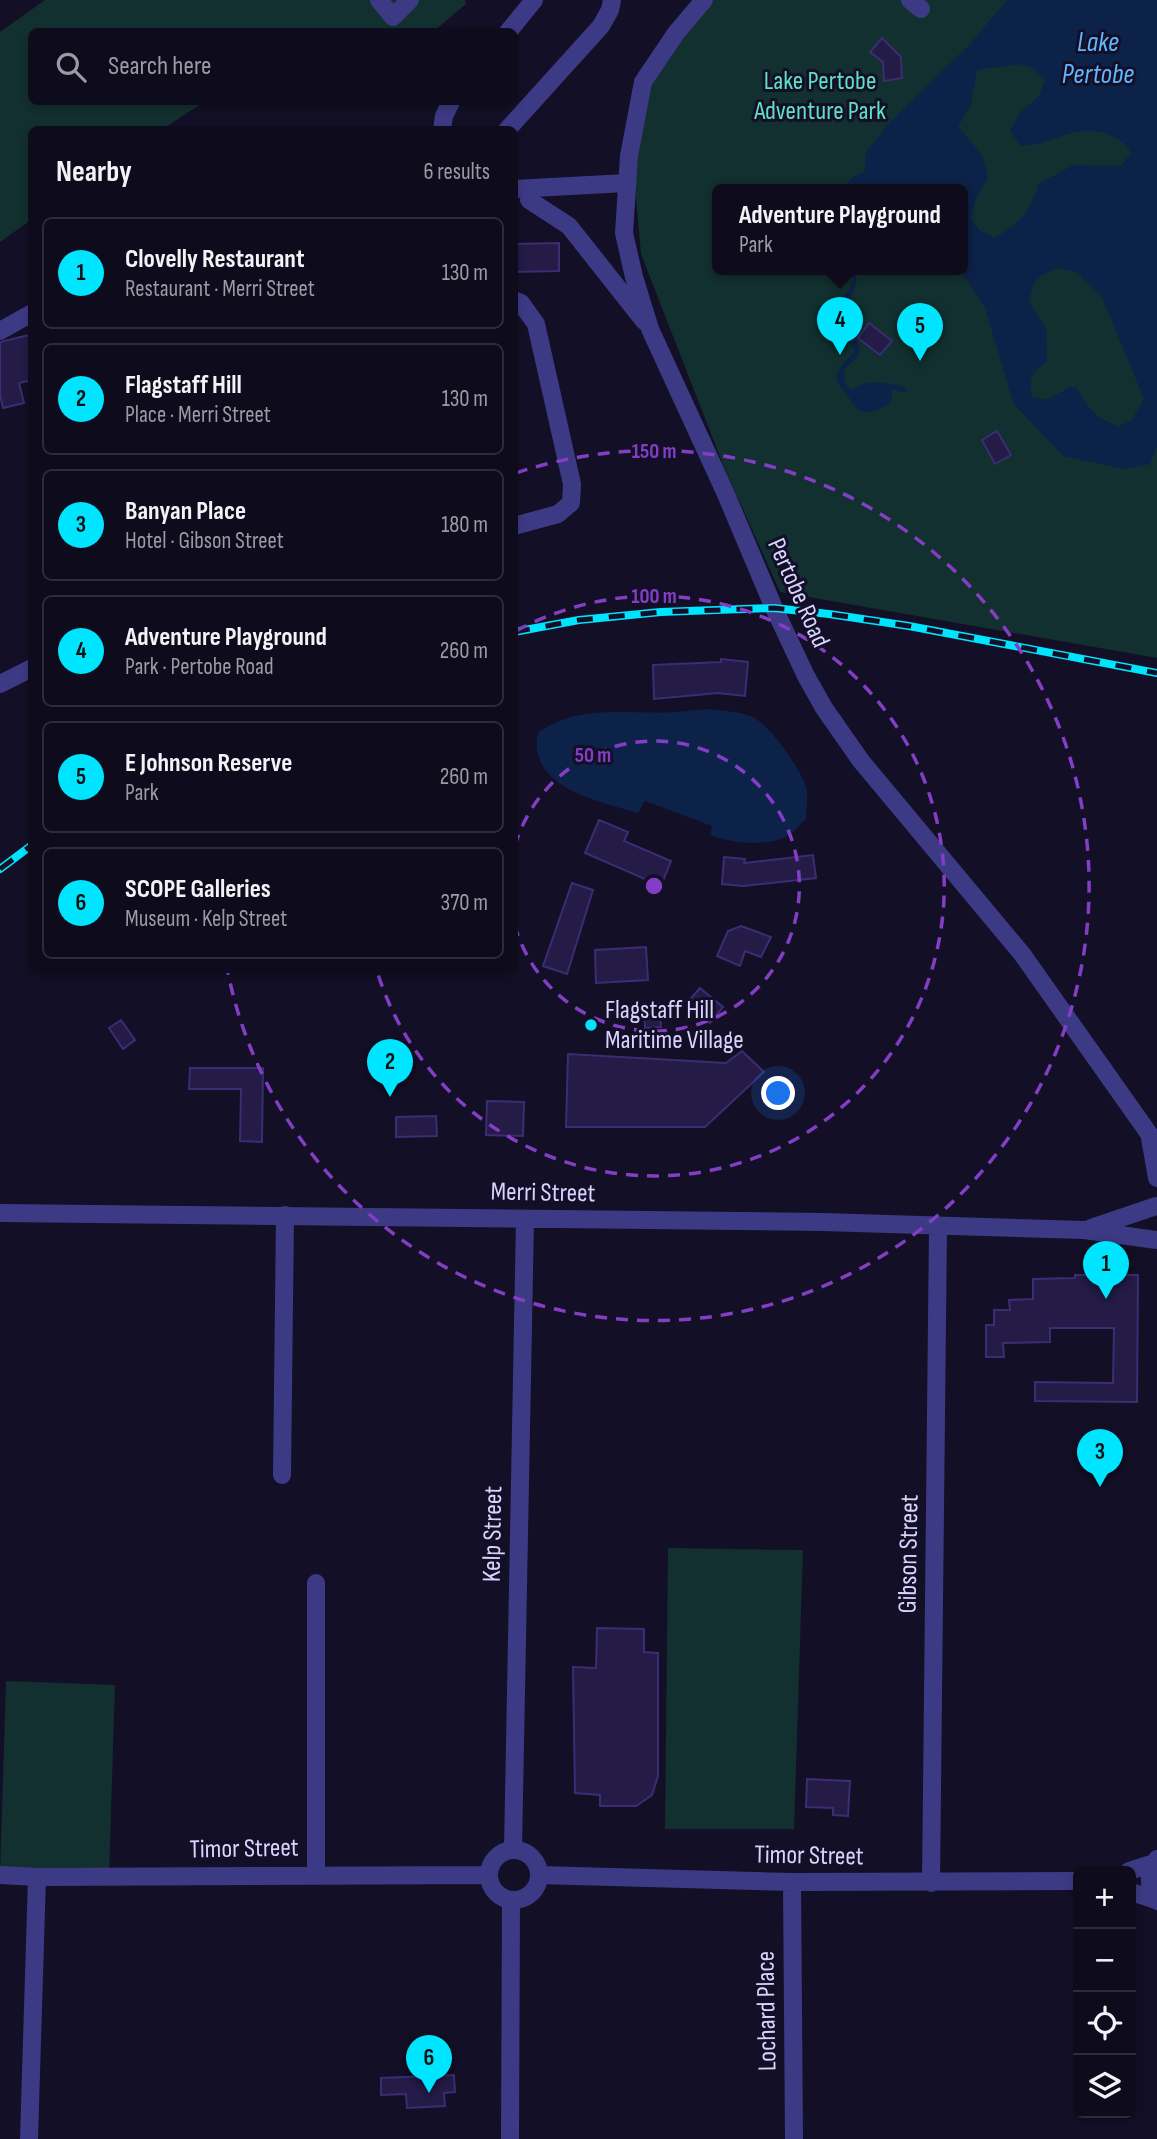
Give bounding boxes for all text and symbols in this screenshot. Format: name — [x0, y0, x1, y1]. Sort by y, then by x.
water label: Lake Pertobe — [1062, 26, 1134, 91]
search box — [28, 28, 518, 105]
icon: search — [52, 48, 90, 86]
text: Search here — [108, 51, 211, 82]
park label: Lake Pertobe Adventure Park — [753, 66, 886, 127]
text: Nearby — [56, 154, 132, 190]
text: 6 results — [424, 158, 490, 186]
popup — [712, 184, 968, 275]
text: Adventure Playground — [739, 200, 941, 231]
text: Park — [739, 231, 773, 259]
text: Clovelly Restaurant — [125, 244, 305, 275]
text: 1 — [76, 259, 86, 287]
text: 130 m — [442, 259, 488, 287]
text: Restaurant · Merri Street — [125, 275, 315, 303]
pin: 4 — [817, 297, 863, 355]
pin: 5 — [897, 303, 943, 361]
text: Flagstaff Hill — [125, 370, 242, 401]
text: 2 — [76, 385, 86, 413]
text: 130 m — [442, 385, 488, 413]
text: Place · Merri Street — [125, 401, 271, 429]
text: 150 m — [632, 439, 676, 464]
text: Banyan Place — [125, 496, 246, 527]
text: 3 — [76, 511, 86, 539]
text: 180 m — [441, 511, 488, 539]
text: Hotel · Gibson Street — [125, 527, 284, 555]
street label: Pertobe Road — [760, 534, 836, 652]
text: 100 m — [631, 584, 677, 609]
text: Adventure Playground — [125, 622, 327, 653]
text: 4 — [76, 637, 86, 665]
text: 260 m — [440, 637, 488, 665]
text: Park · Pertobe Road — [125, 653, 274, 681]
text: 50 m — [575, 743, 611, 768]
text: E Johnson Reserve — [125, 748, 292, 779]
text: 5 — [76, 763, 86, 791]
text: 260 m — [440, 763, 488, 791]
text: Park — [125, 779, 159, 807]
text: SCOPE Galleries — [125, 874, 271, 905]
centre of rings — [642, 874, 666, 898]
text: 6 — [76, 889, 86, 917]
text: 370 m — [441, 889, 488, 917]
text: Museum · Kelp Street — [125, 905, 287, 933]
place label: Flagstaff Hill Maritime Village — [605, 995, 744, 1056]
marker: Flagstaff Hill Maritime Village — [583, 1017, 599, 1033]
pin: 2 — [367, 1039, 413, 1097]
your location — [761, 1076, 795, 1110]
street label: Merri Street — [490, 1177, 596, 1209]
pin: 1 — [1083, 1241, 1129, 1299]
pin: 3 — [1077, 1429, 1123, 1487]
street label: Kelp Street — [477, 1485, 509, 1582]
street label: Gibson Street — [892, 1494, 926, 1614]
street label: Timor Street — [189, 1833, 299, 1865]
street label: Timor Street — [754, 1840, 864, 1872]
map controls — [1073, 1866, 1136, 2118]
button: + — [1073, 1866, 1136, 1929]
button: − — [1073, 1929, 1136, 1992]
street label: Lochard Place — [750, 1951, 784, 2071]
button: locate — [1073, 1992, 1136, 2055]
pin: 6 — [406, 2035, 452, 2093]
button: layers — [1073, 2055, 1136, 2118]

